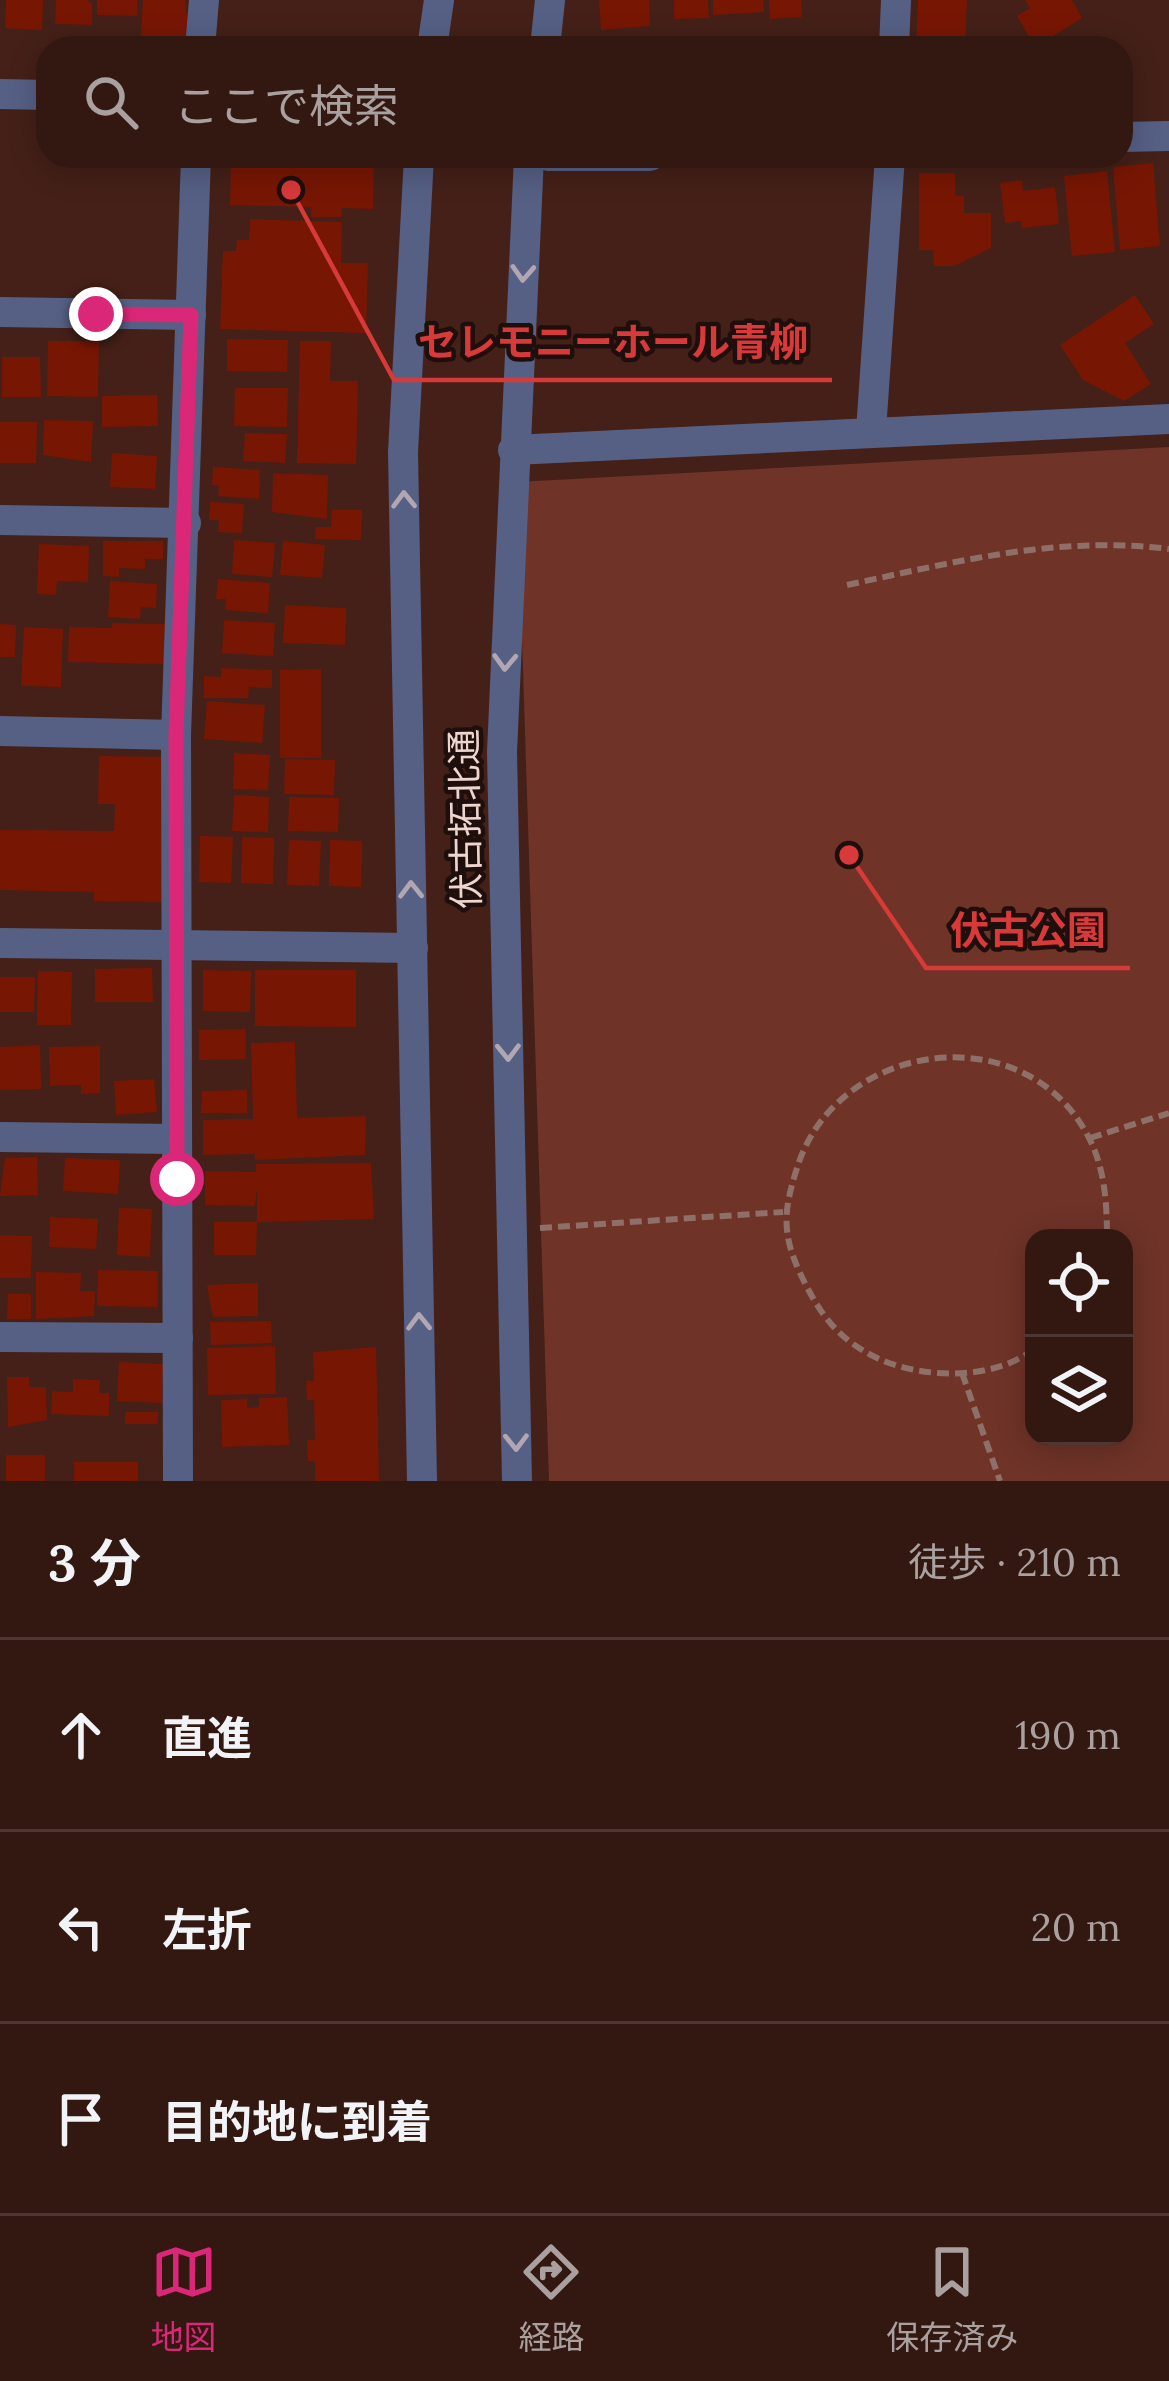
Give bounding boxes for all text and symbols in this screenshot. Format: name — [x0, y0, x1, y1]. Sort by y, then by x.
search box — [36, 36, 1133, 168]
icon: search — [78, 69, 144, 135]
text: ここで検索 — [174, 77, 399, 134]
one-way arrow — [510, 264, 536, 283]
route end — [69, 287, 123, 341]
callout: セレモニーホール青柳 — [394, 305, 832, 380]
text: セレモニーホール青柳 — [418, 317, 808, 367]
one-way arrow — [391, 490, 417, 508]
one-way arrow — [492, 653, 518, 672]
street label: 伏古拓北通 — [440, 729, 490, 909]
one-way arrow — [399, 880, 425, 899]
callout: 伏古公園 — [926, 893, 1130, 968]
text: 伏古公園 — [950, 905, 1106, 955]
one-way arrow — [495, 1043, 521, 1062]
route start — [150, 1152, 204, 1206]
map controls — [1025, 1229, 1133, 1445]
button: locate — [1025, 1229, 1133, 1337]
one-way arrow — [407, 1312, 433, 1331]
button: layers — [1025, 1337, 1133, 1445]
one-way arrow — [503, 1433, 529, 1452]
text: 3 分 — [48, 1530, 141, 1595]
text: 徒歩 · 210 m — [908, 1537, 1121, 1587]
icon: ahead — [48, 1702, 114, 1768]
text: 直進 — [162, 1709, 252, 1766]
text: 190 m — [1015, 1710, 1121, 1760]
icon: left — [48, 1894, 114, 1960]
text: 左折 — [162, 1901, 252, 1958]
text: 20 m — [1031, 1902, 1121, 1952]
icon: arrive — [48, 2086, 114, 2152]
text: 目的地に到着 — [162, 2093, 432, 2150]
tab: 地図 — [151, 2239, 217, 2359]
tab: 経路 — [518, 2239, 584, 2359]
tab: 保存済み — [886, 2239, 1018, 2359]

